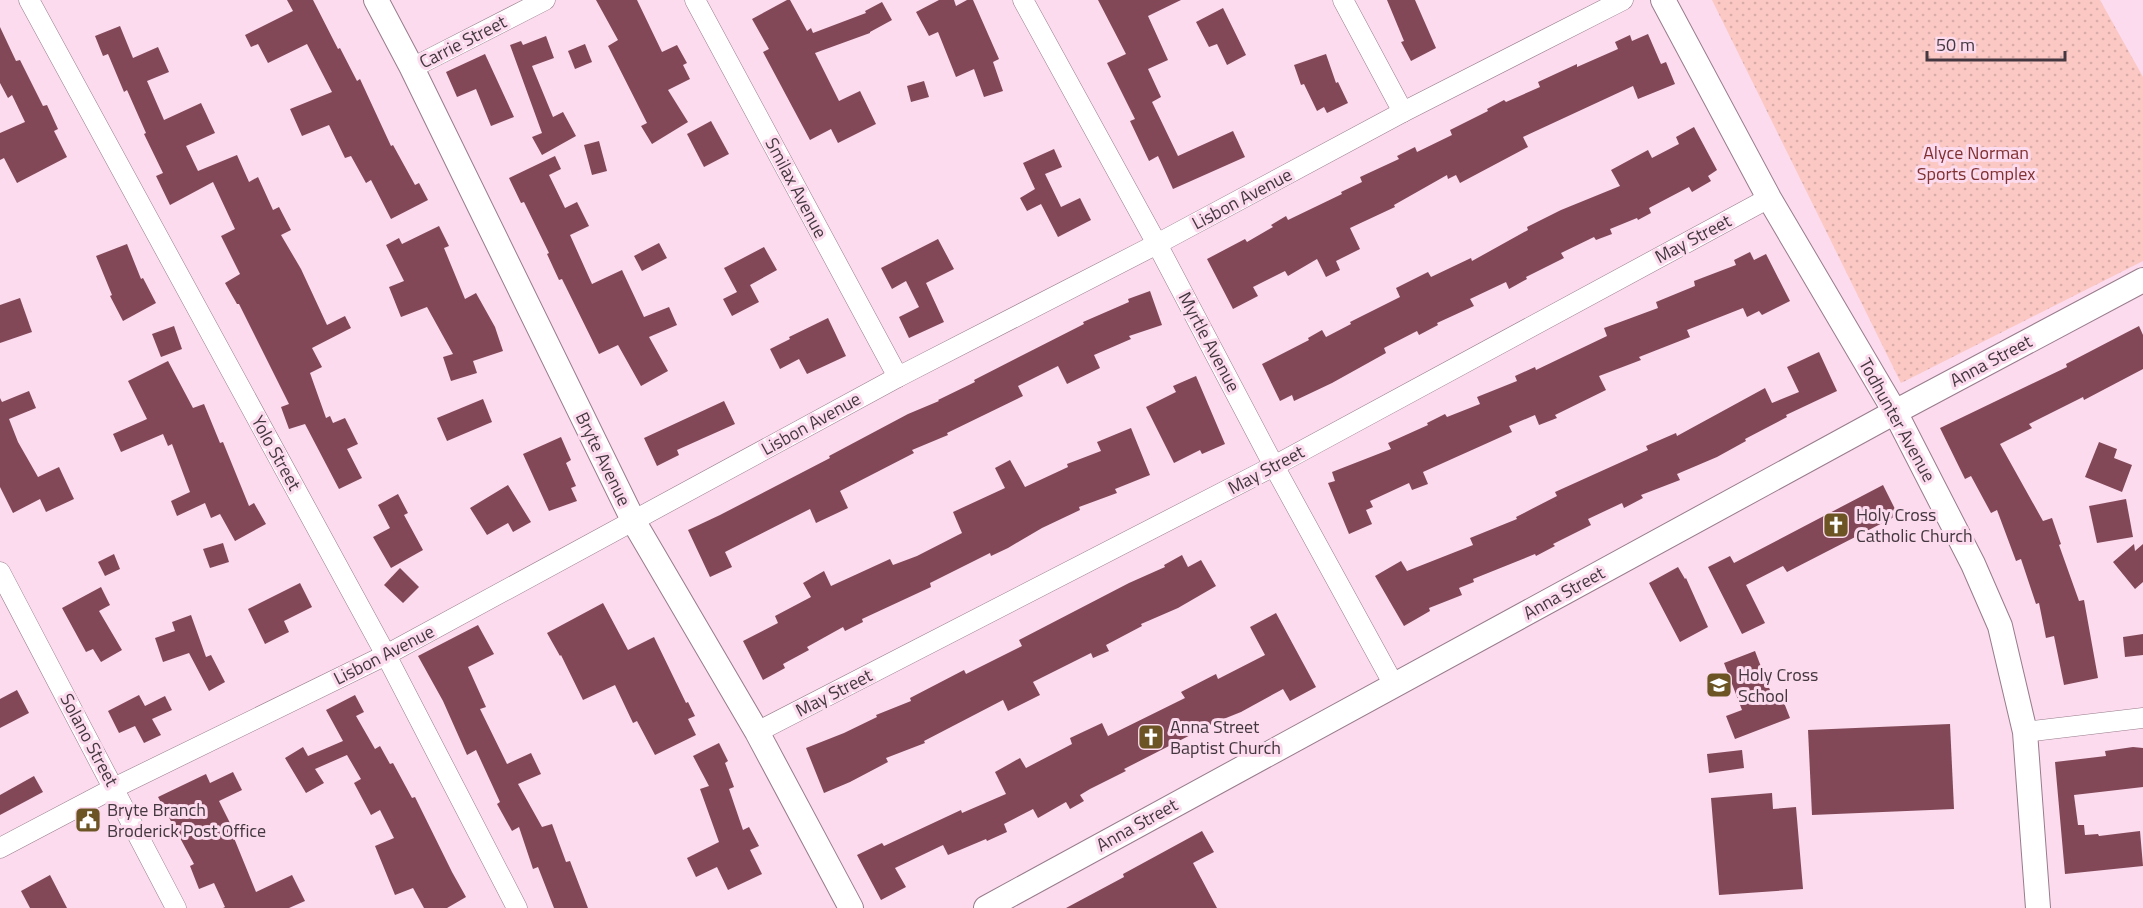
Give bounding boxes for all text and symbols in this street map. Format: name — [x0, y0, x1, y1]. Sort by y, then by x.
street label: Carrie Street — [414, 8, 512, 75]
scale bar — [1927, 24, 2065, 62]
text: 50 m — [1936, 31, 1975, 58]
street label: Smilax Avenue — [759, 133, 834, 243]
park label: Alyce Norman Sports Complex — [1917, 139, 2035, 187]
street label: Lisbon Avenue — [1187, 161, 1297, 236]
street label: May Street — [1650, 207, 1736, 270]
street label: Myrtle Avenue — [1172, 287, 1247, 397]
street label: Anna Street — [1945, 327, 2037, 393]
street label: Todhunter Avenue — [1852, 353, 1943, 486]
street label: Lisbon Avenue — [756, 385, 865, 462]
street label: Bryte Avenue — [569, 407, 638, 510]
street label: Yolo Street — [245, 410, 308, 496]
street label: May Street — [1223, 438, 1309, 501]
place label: Holy Cross Catholic Church — [1856, 501, 1973, 549]
church icon: Holy Cross Catholic Church — [1821, 510, 1851, 540]
street label: Anna Street — [1518, 559, 1610, 626]
street label: Lisbon Avenue — [329, 618, 439, 692]
street label: May Street — [791, 661, 878, 723]
place label: Holy Cross School — [1738, 661, 1818, 709]
school or university icon: Holy Cross School — [1704, 670, 1734, 700]
street label: Solano Street — [54, 688, 126, 792]
place label: Anna Street Baptist Church — [1170, 713, 1281, 761]
church icon: Anna Street Baptist Church — [1136, 722, 1166, 752]
street label: Anna Street — [1091, 791, 1183, 858]
place label: Bryte Branch Broderick Post Office — [107, 796, 266, 844]
public building icon: Bryte Branch Broderick Post Office — [73, 805, 103, 835]

